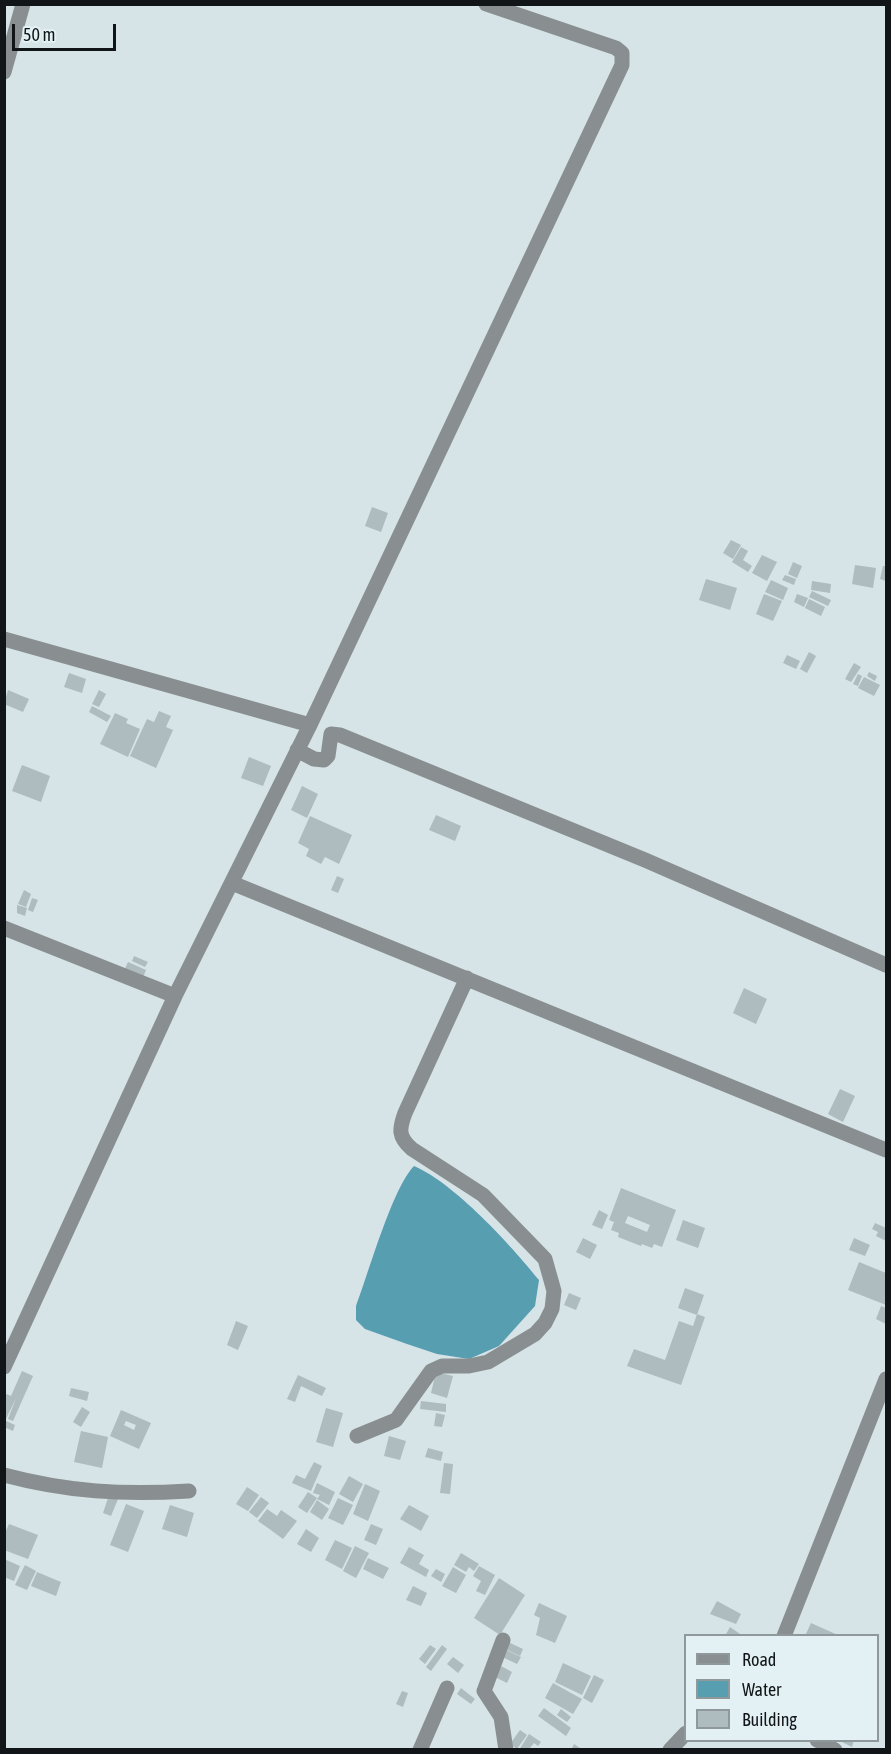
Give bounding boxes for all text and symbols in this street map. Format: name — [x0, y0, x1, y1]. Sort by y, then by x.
scale bar — [15, 12, 118, 50]
text: 50 m — [23, 24, 55, 45]
legend — [684, 1634, 879, 1742]
text: Road — [742, 1649, 776, 1670]
text: Water — [742, 1679, 781, 1700]
text: Building — [742, 1709, 797, 1730]

